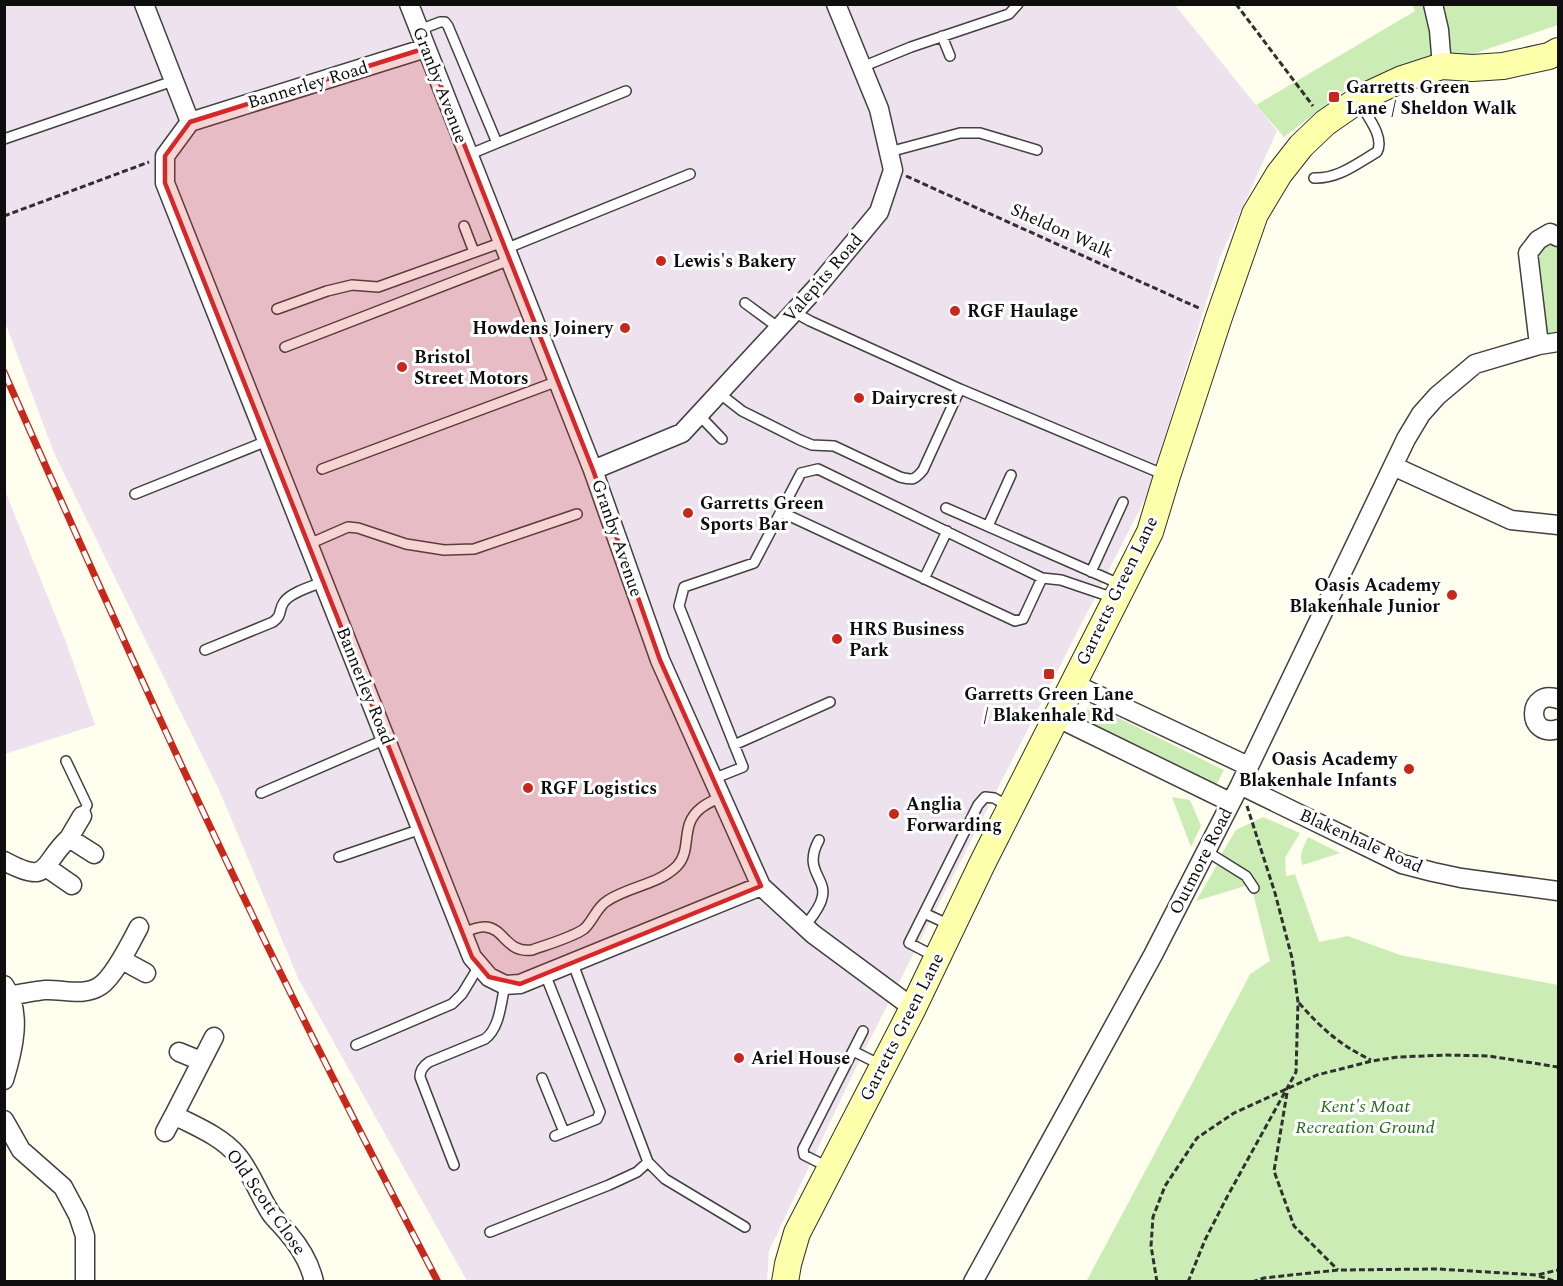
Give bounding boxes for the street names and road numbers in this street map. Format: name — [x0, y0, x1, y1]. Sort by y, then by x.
street label: Granby Avenue — [405, 23, 475, 147]
street label: Bannerley Road — [244, 54, 372, 116]
street label: Sheldon Walk — [1006, 196, 1118, 266]
street label: Valepits Road — [777, 228, 869, 328]
street label: Granby Avenue — [584, 476, 650, 600]
street label: Garretts Green Lane — [1069, 512, 1165, 670]
street label: Bannerley Road — [329, 623, 401, 749]
street label: Blakenhale Road — [1295, 802, 1427, 880]
street label: Outmore Road — [1162, 803, 1240, 919]
street label: Garretts Green Lane — [853, 948, 951, 1106]
street label: Old Scott Close — [219, 1143, 313, 1261]

